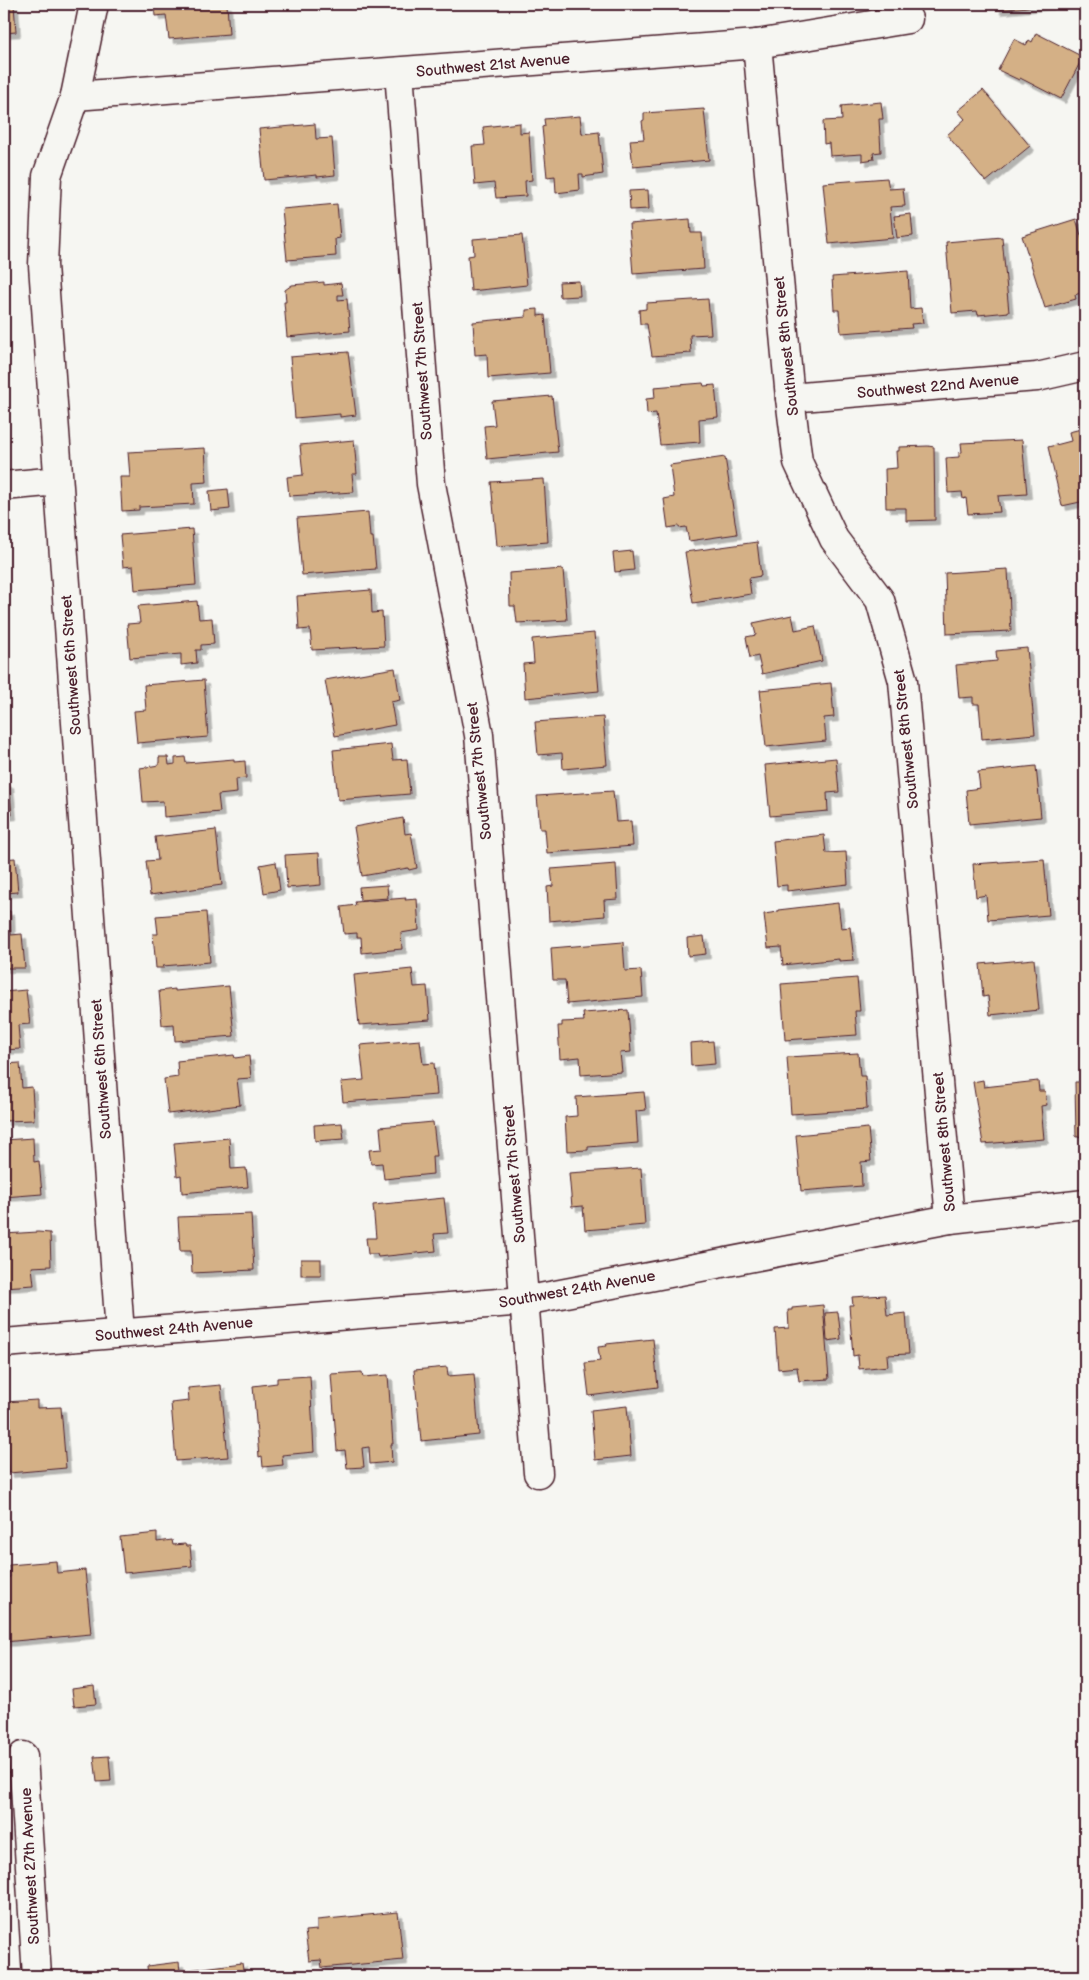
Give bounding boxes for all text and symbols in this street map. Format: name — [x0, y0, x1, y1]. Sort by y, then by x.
street label: Southwest 21st Avenue — [415, 49, 571, 82]
street label: Southwest 8th Street — [770, 275, 803, 417]
street label: Southwest 7th Street — [408, 301, 437, 441]
street label: Southwest 22nd Avenue — [856, 370, 1020, 403]
street label: Southwest 6th Street — [57, 594, 86, 736]
street label: Southwest 8th Street — [890, 668, 923, 810]
street label: Southwest 7th Street — [463, 701, 496, 841]
street label: Southwest 6th Street — [87, 998, 116, 1140]
street label: Southwest 8th Street — [929, 1071, 960, 1213]
street label: Southwest 7th Street — [499, 1104, 530, 1244]
street label: Southwest 24th Avenue — [497, 1266, 657, 1313]
street label: Southwest 24th Avenue — [94, 1313, 254, 1346]
street label: Southwest 27th Avenue — [17, 1787, 44, 1945]

